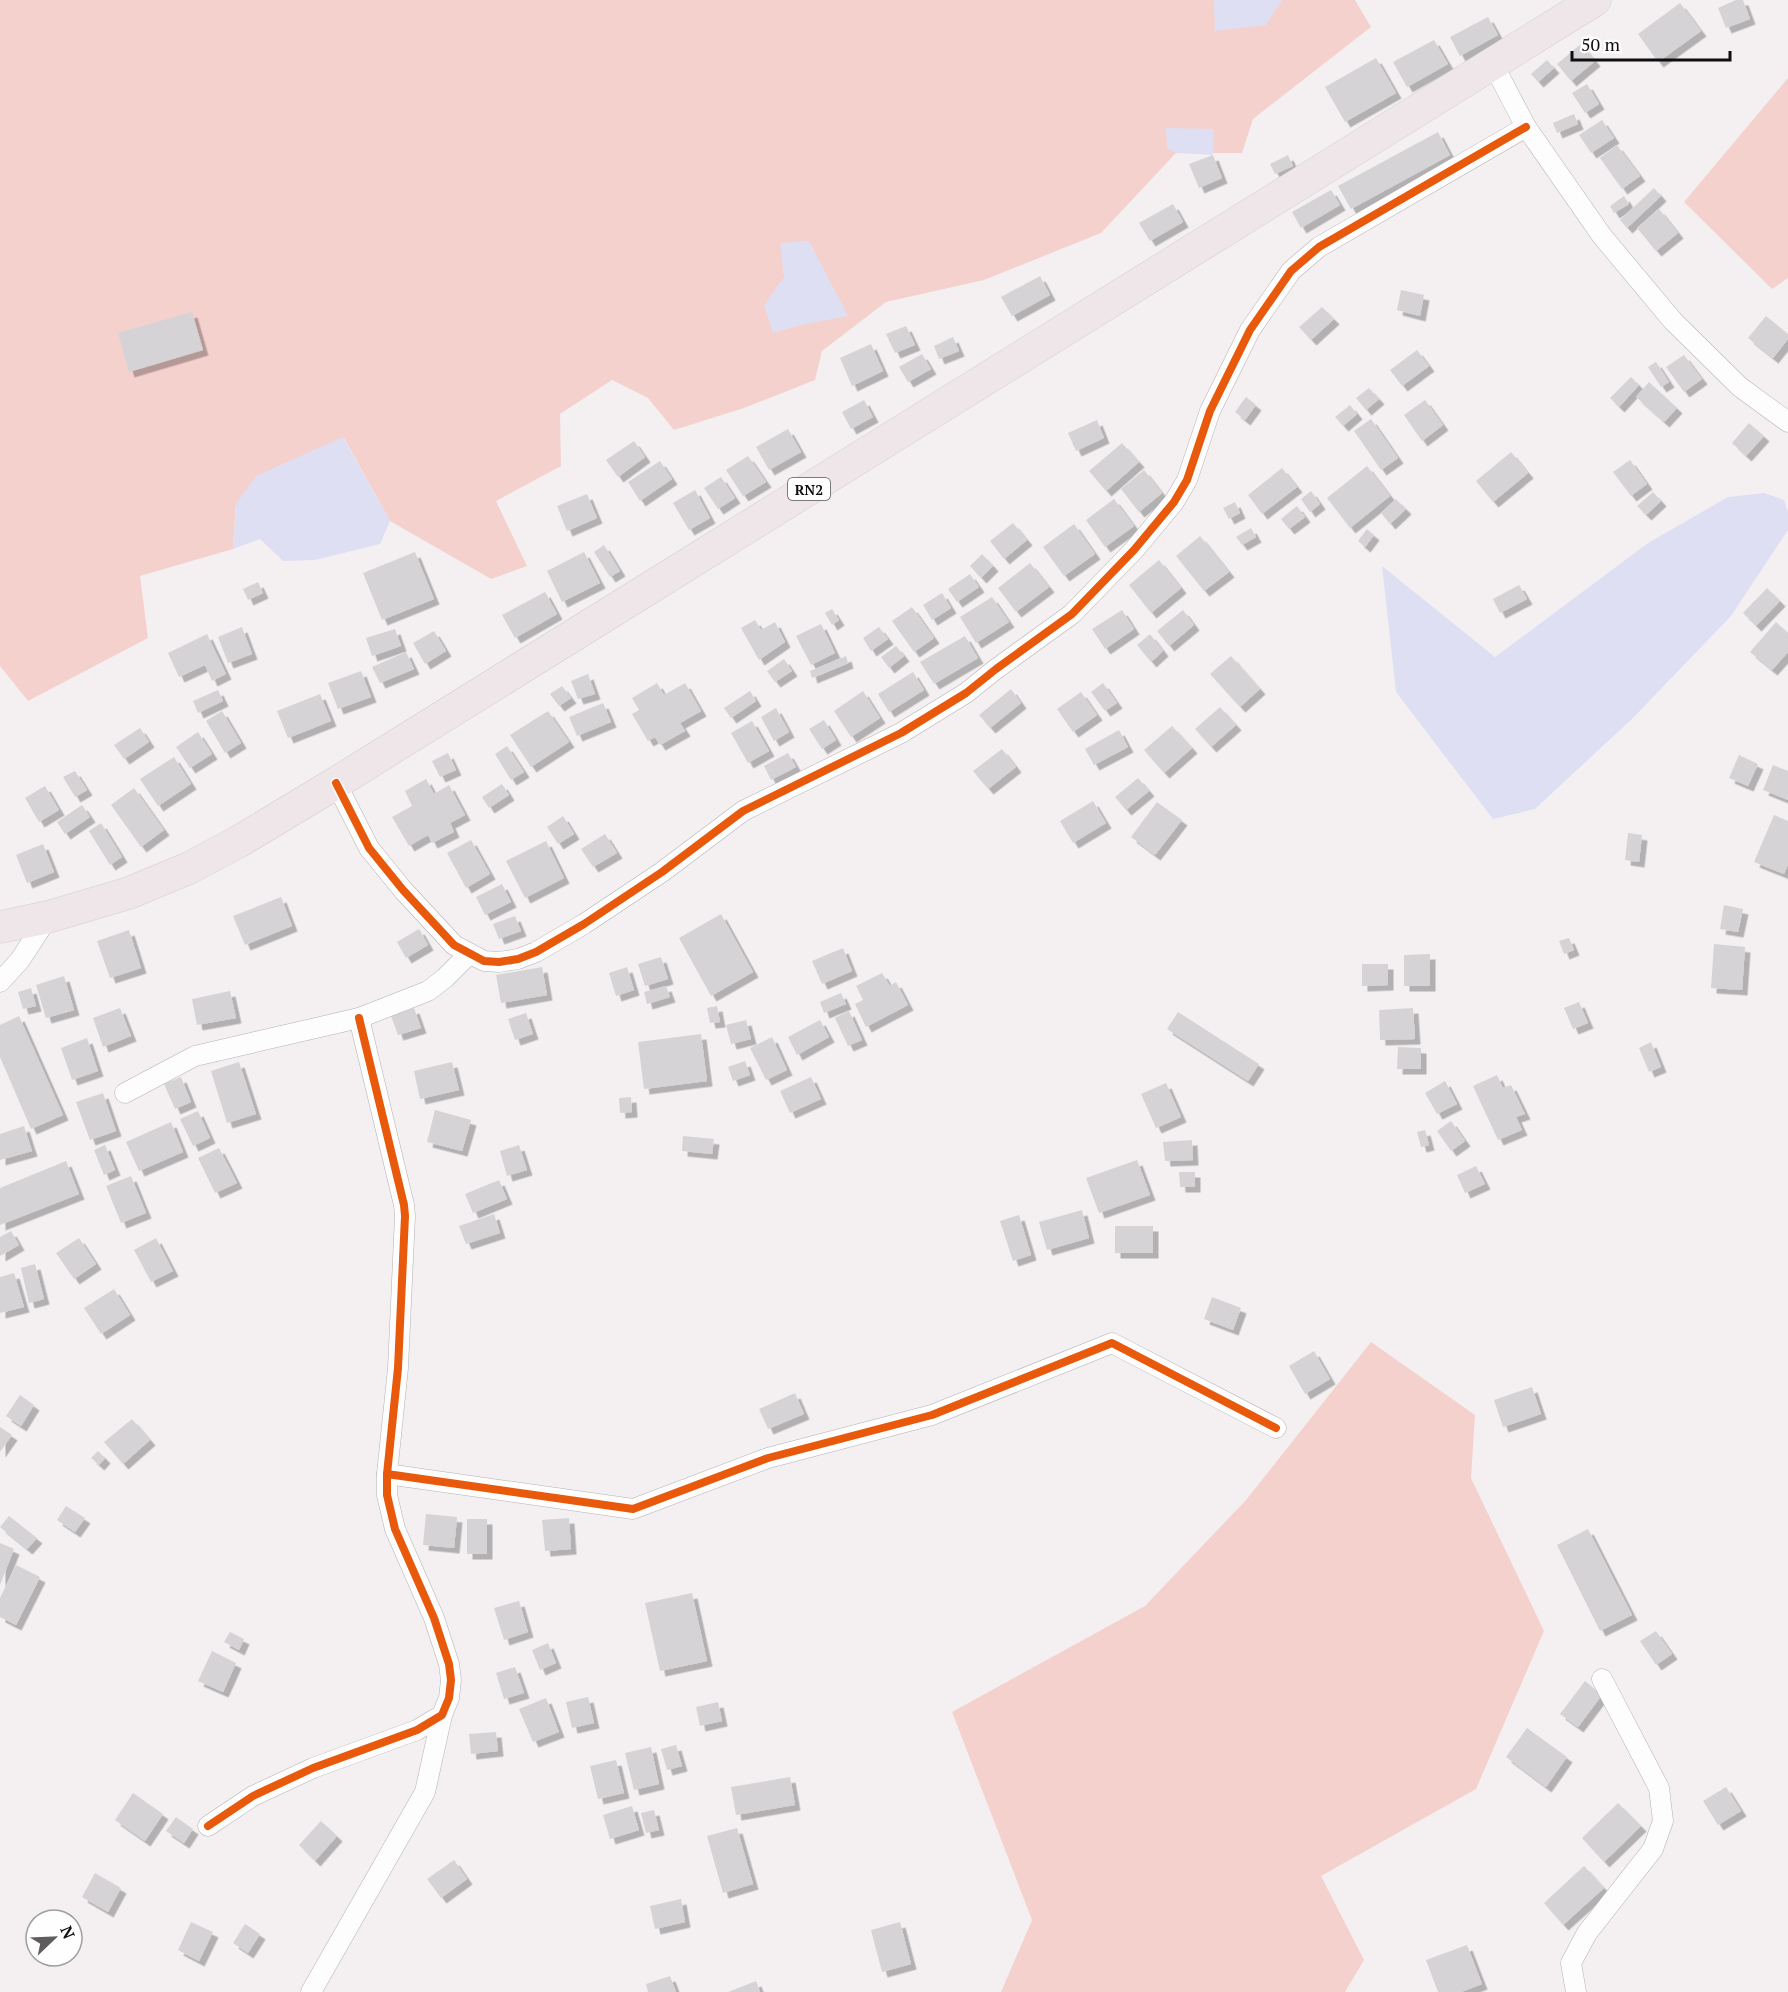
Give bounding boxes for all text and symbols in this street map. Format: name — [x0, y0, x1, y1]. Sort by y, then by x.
scale bar — [1572, 24, 1730, 62]
text: 50 m — [1581, 32, 1621, 56]
road number: RN2 — [788, 478, 830, 500]
north arrow — [24, 1908, 84, 1968]
text: N — [55, 1922, 80, 1942]

